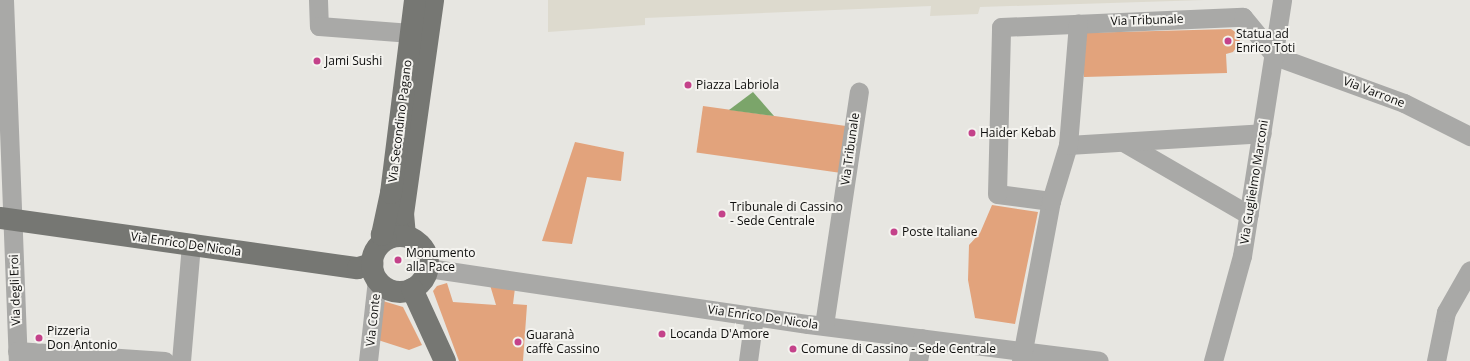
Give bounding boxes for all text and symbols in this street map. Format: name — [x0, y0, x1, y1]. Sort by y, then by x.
street label: Via Tribunale — [1110, 12, 1184, 28]
place label: Statua ad Enrico Toti — [1236, 27, 1295, 55]
marker: Statua ad Enrico Toti — [1223, 36, 1233, 46]
place label: Jami Sushi — [325, 54, 382, 68]
marker: Jami Sushi — [312, 56, 322, 66]
street label: Via Secondino Pagano — [385, 59, 415, 183]
street label: Via Varrone — [1341, 74, 1407, 110]
place label: Piazza Labriola — [696, 78, 779, 92]
marker: Piazza Labriola — [683, 80, 693, 90]
street label: Via Tribunale — [838, 112, 862, 186]
street label: Via Guglielmo Marconi — [1237, 119, 1271, 245]
place label: Haider Kebab — [980, 126, 1056, 140]
marker: Haider Kebab — [967, 128, 977, 138]
place label: Tribunale di Cassino - Sede Centrale — [730, 200, 843, 228]
marker: Tribunale di Cassino - Sede Centrale — [717, 209, 727, 219]
place label: Poste Italiane — [902, 225, 977, 239]
marker: Poste Italiane — [889, 227, 899, 237]
street label: Via Enrico De Nicola — [130, 229, 242, 259]
place label: Monumento alla Pace — [406, 246, 475, 274]
street label: Via degli Eroi — [7, 254, 23, 326]
marker: Monumento alla Pace — [393, 255, 403, 265]
street label: Via Conte — [363, 293, 383, 347]
street label: Via Enrico De Nicola — [707, 302, 819, 332]
place label: Pizzeria Don Antonio — [47, 324, 117, 352]
place label: Locanda D'Amore — [670, 327, 769, 341]
place label: Guaranà caffè Cassino — [526, 328, 600, 356]
marker: Locanda D'Amore — [657, 329, 667, 339]
marker: Pizzeria Don Antonio — [34, 333, 44, 343]
marker: Guaranà caffè Cassino — [513, 337, 523, 347]
place label: Comune di Cassino - Sede Centrale — [801, 342, 996, 356]
marker: Comune di Cassino - Sede Centrale — [788, 344, 798, 354]

